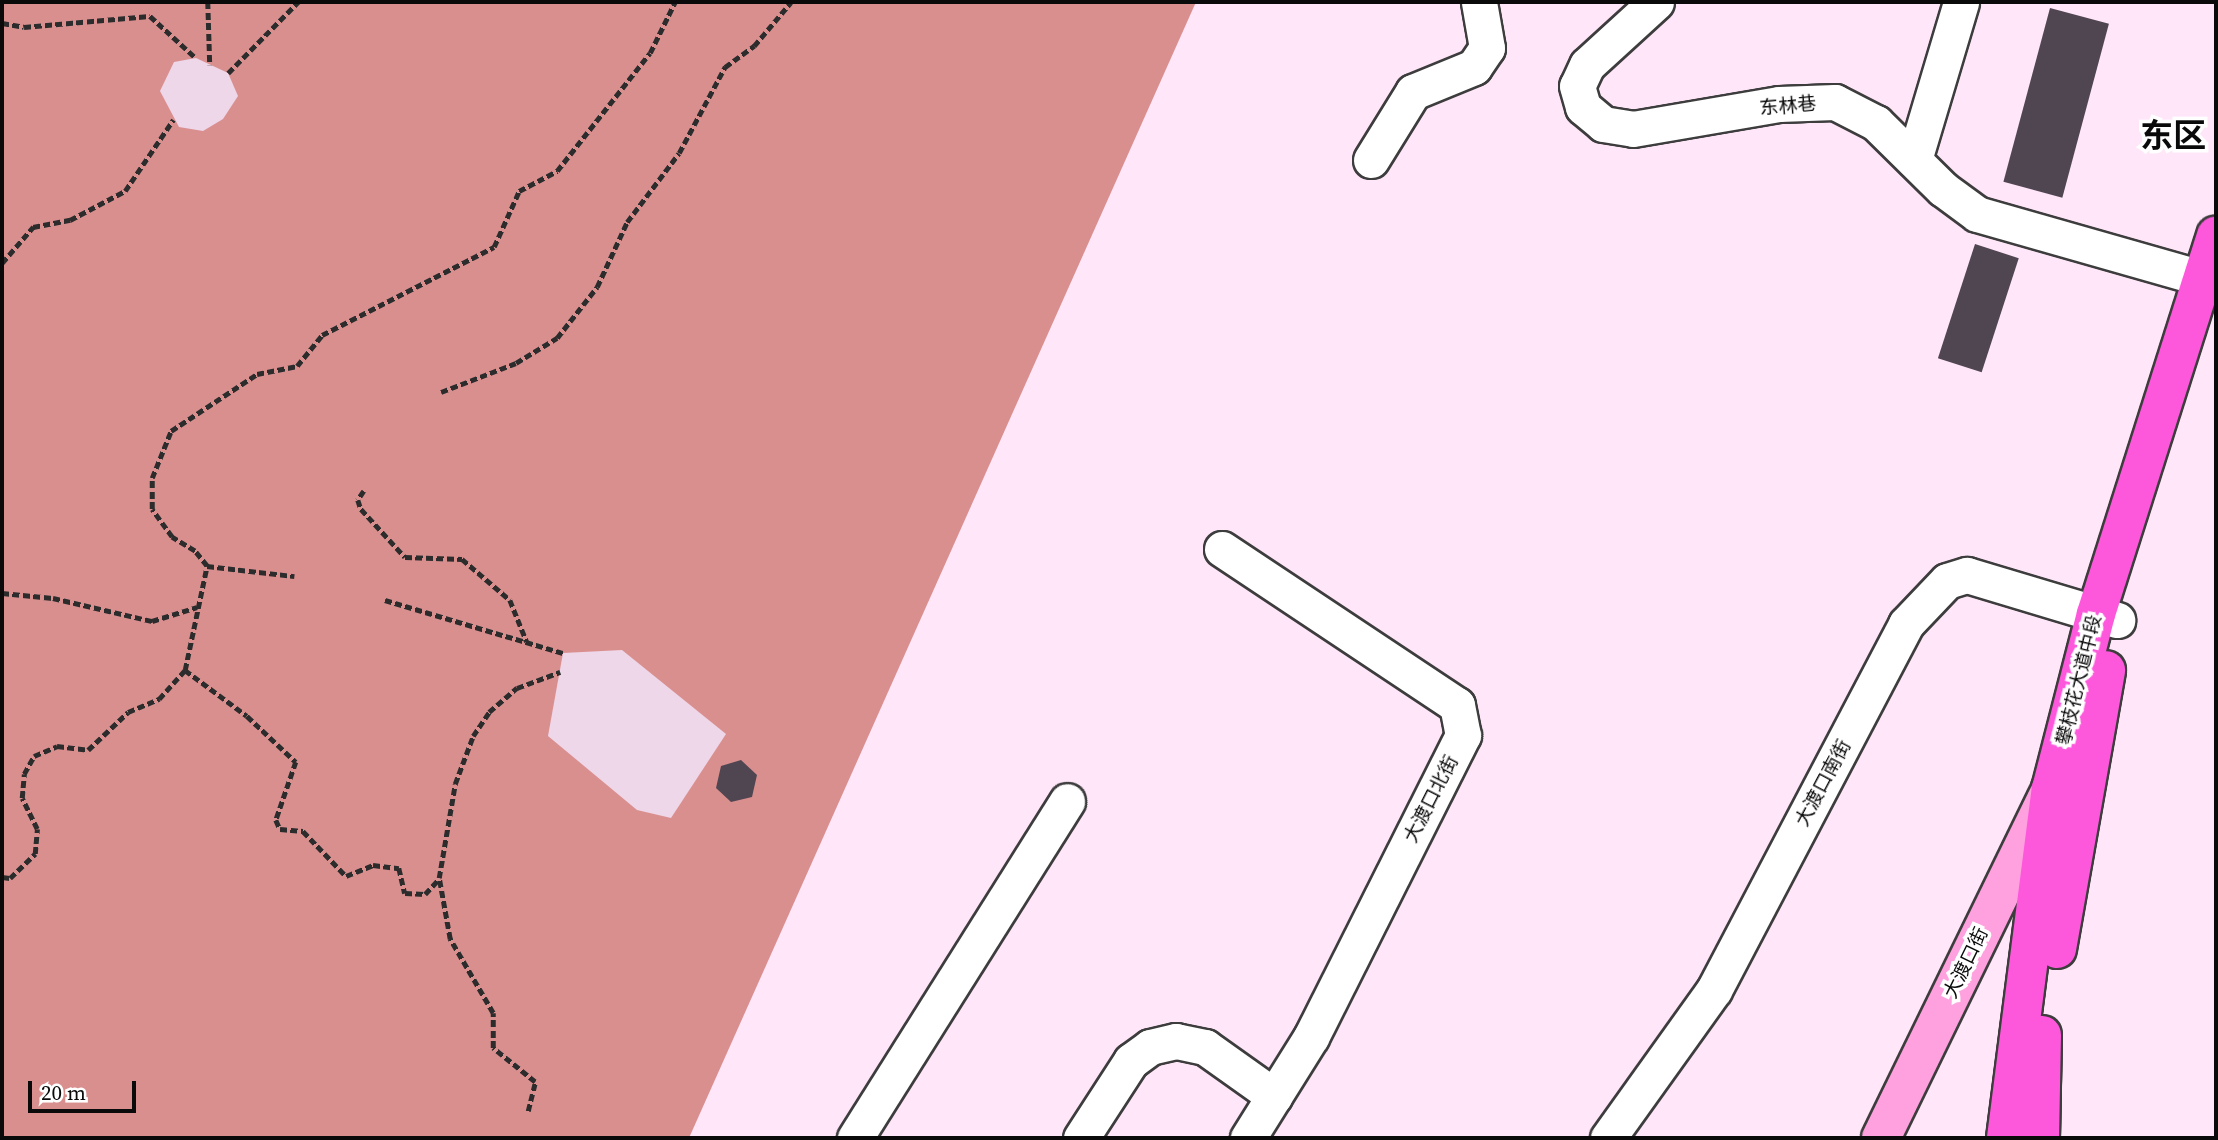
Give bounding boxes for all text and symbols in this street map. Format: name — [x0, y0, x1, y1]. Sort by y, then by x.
street label: 东林巷 — [1759, 92, 1817, 120]
district label: 东区 — [2140, 116, 2206, 156]
street label: 攀枝花大道中段 — [2052, 613, 2106, 747]
street label: 大渡口南街 — [1791, 736, 1855, 830]
street label: 大渡口北街 — [1399, 752, 1463, 846]
street label: 大渡口街 — [1939, 924, 1993, 1002]
scale bar — [32, 1066, 140, 1110]
text: 20 m — [41, 1078, 86, 1107]

